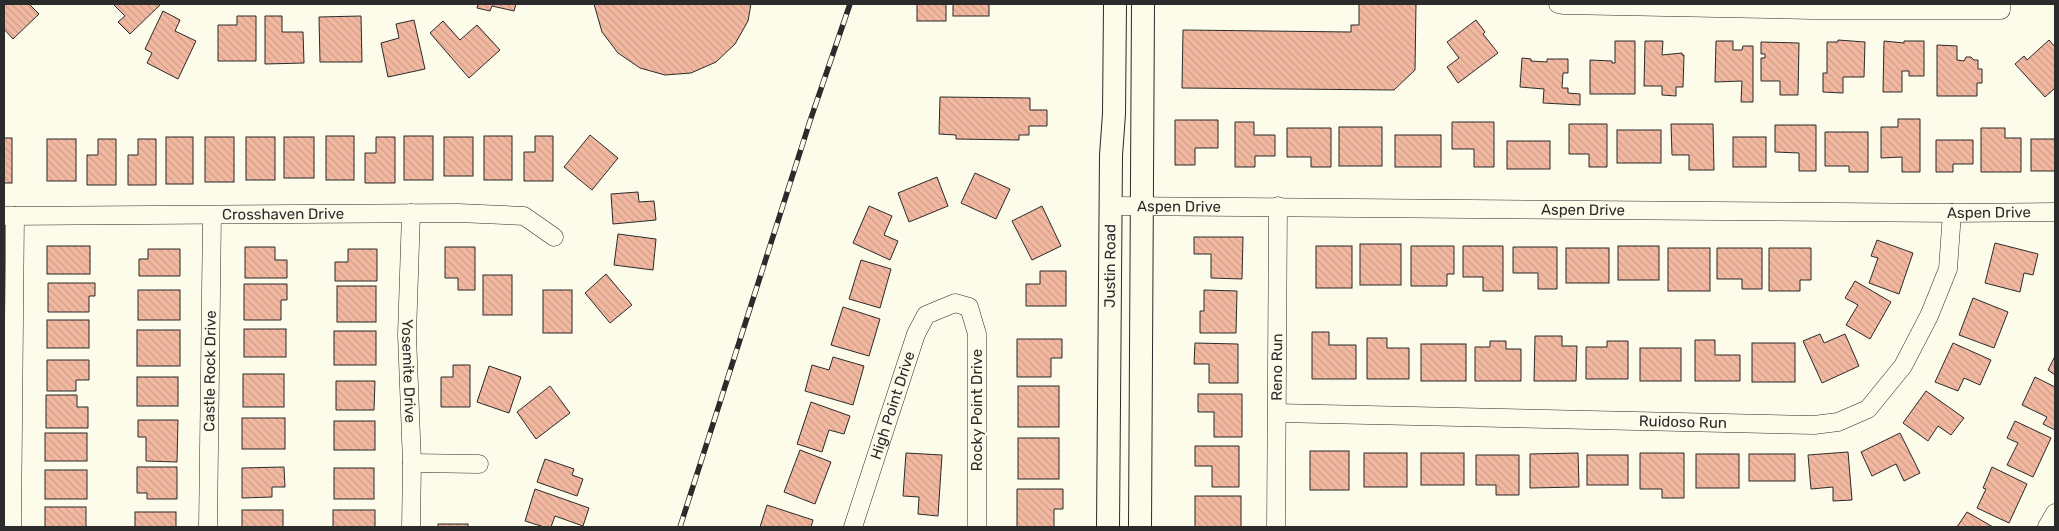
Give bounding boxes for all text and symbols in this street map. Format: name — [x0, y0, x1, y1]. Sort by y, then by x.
street label: Aspen Drive — [1137, 197, 1221, 216]
street label: Aspen Drive — [1541, 201, 1625, 219]
street label: Aspen Drive — [1947, 203, 2031, 222]
street label: Crosshaven Drive — [222, 205, 344, 224]
street label: Justin Road — [1101, 224, 1119, 308]
street label: Castle Rock Drive — [200, 310, 220, 432]
street label: Yosemite Drive — [398, 319, 419, 423]
street label: Reno Run — [1268, 333, 1286, 401]
street label: High Point Drive — [867, 349, 919, 462]
street label: Rocky Point Drive — [968, 349, 986, 471]
street label: Ruidoso Run — [1639, 412, 1727, 432]

